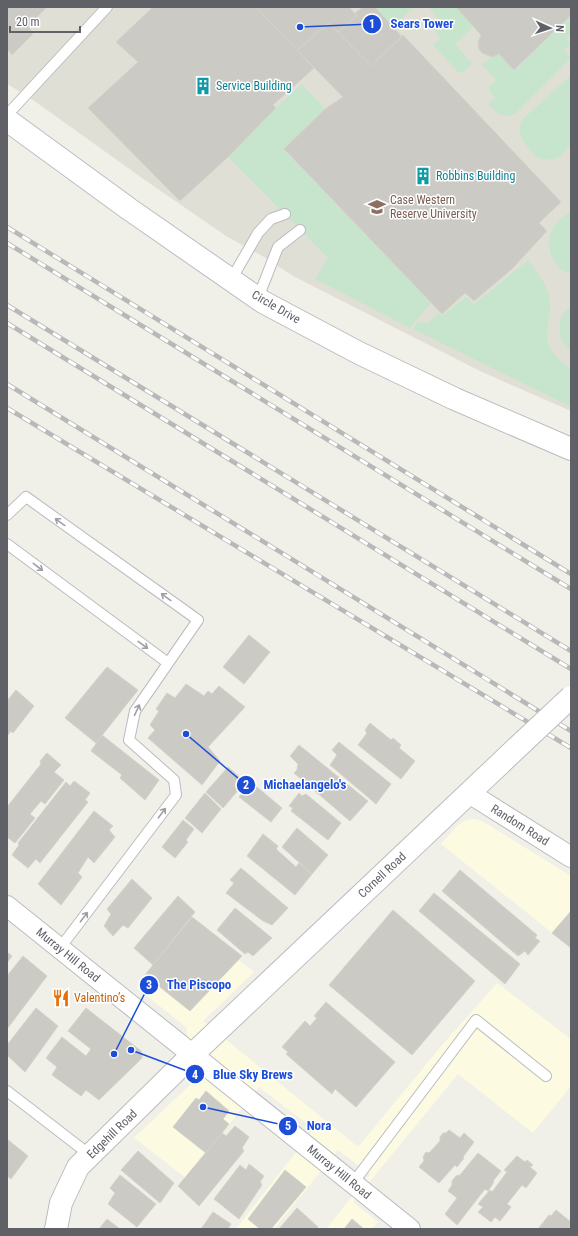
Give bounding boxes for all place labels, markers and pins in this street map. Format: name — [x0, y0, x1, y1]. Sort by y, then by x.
callout: Sears Tower — [362, 11, 462, 36]
building icon: Service Building — [193, 76, 213, 96]
place label: Service Building — [216, 79, 292, 93]
building icon: Robbins Building — [413, 166, 433, 186]
place label: Robbins Building — [436, 169, 515, 183]
place label: Case Western Reserve University — [390, 193, 477, 221]
school or university icon: Case Western Reserve University — [367, 197, 387, 217]
callout: Michaelangelo's — [236, 772, 355, 797]
callout: The Piscopo — [139, 972, 239, 997]
restaurant icon: Valentino’s — [51, 988, 71, 1008]
place label: Valentino’s — [74, 991, 125, 1005]
callout: Blue Sky Brews — [185, 1062, 301, 1087]
callout: Nora — [278, 1113, 339, 1138]

